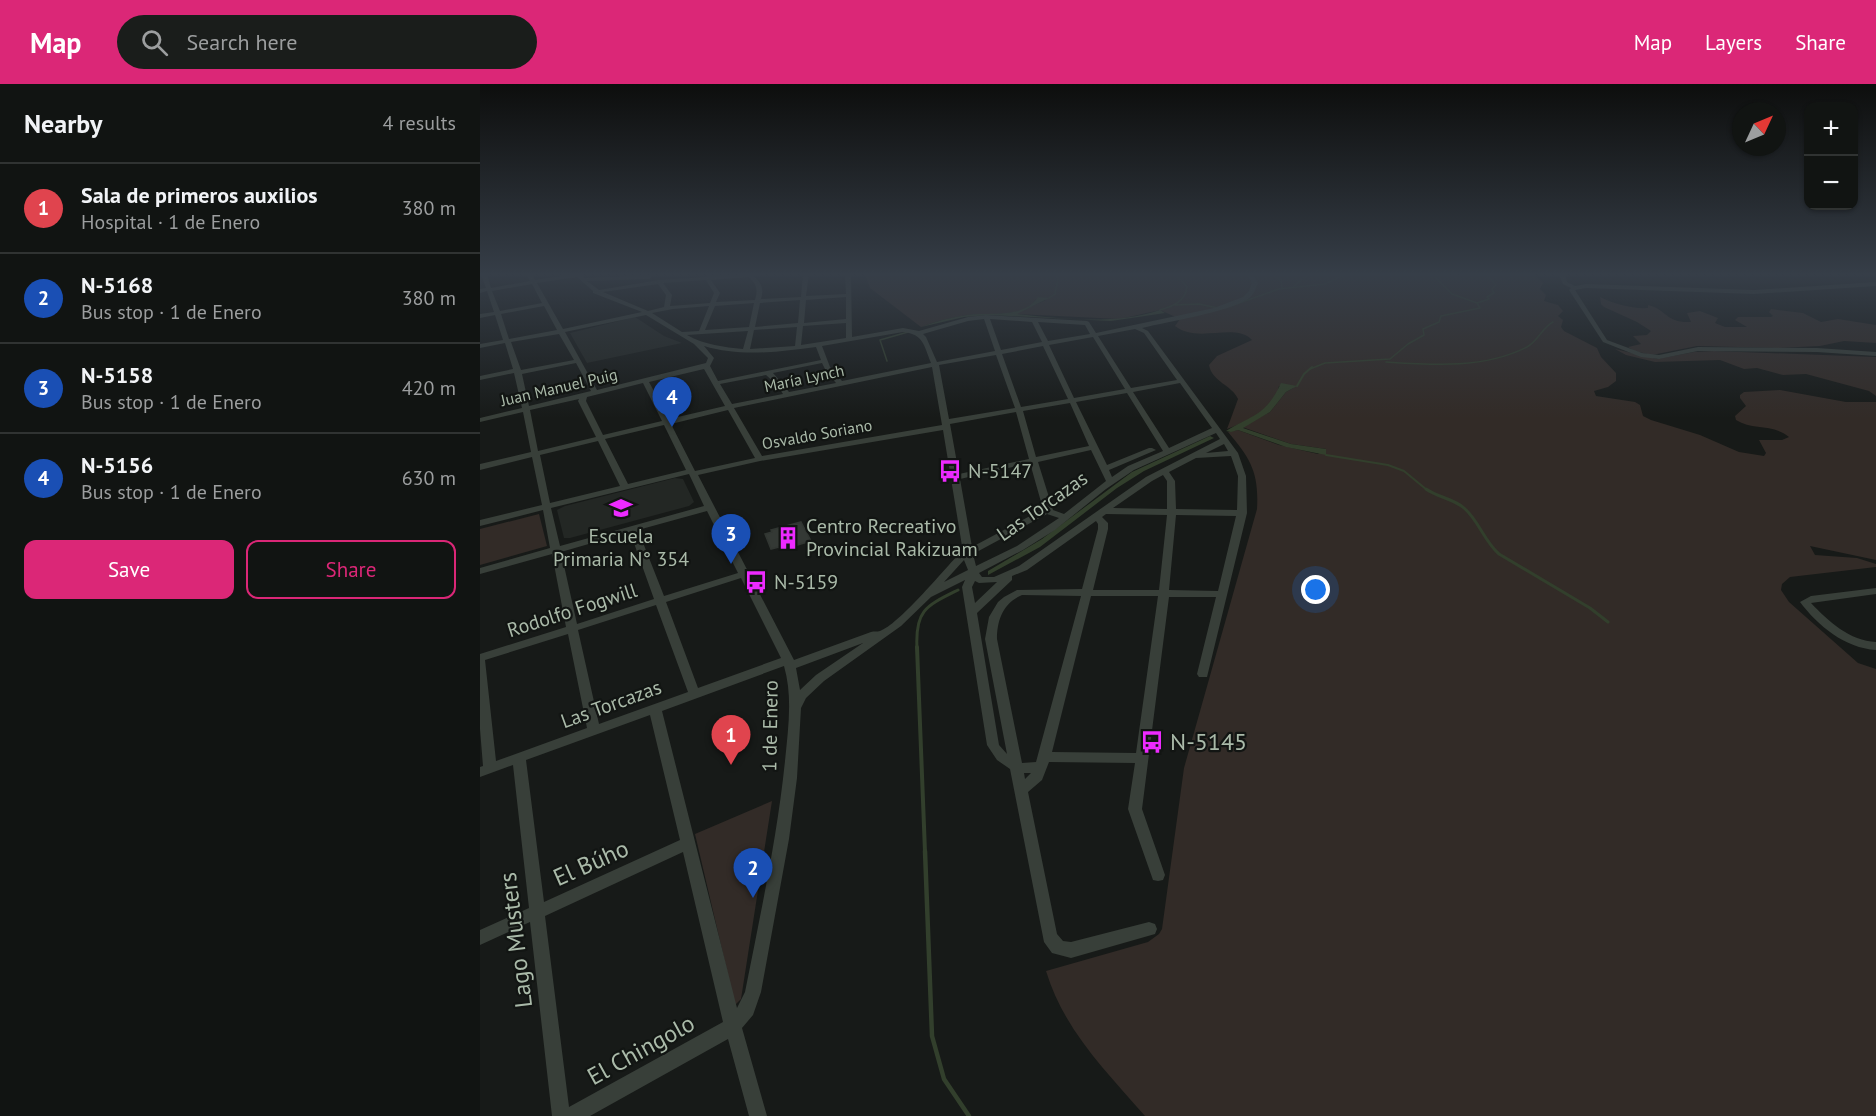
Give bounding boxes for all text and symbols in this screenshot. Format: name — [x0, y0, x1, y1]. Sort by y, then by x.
search box — [117, 15, 537, 69]
text: Map — [30, 24, 81, 61]
icon: search — [138, 26, 171, 59]
text: Search here — [186, 28, 297, 56]
text: Map — [1634, 29, 1672, 56]
text: Layers — [1705, 29, 1762, 56]
text: Share — [1795, 29, 1846, 56]
north arrow — [1732, 102, 1786, 156]
map controls — [1804, 102, 1858, 210]
button: + — [1804, 102, 1858, 156]
text: Nearby — [24, 107, 102, 140]
text: 4 results — [383, 110, 456, 136]
button: − — [1804, 156, 1858, 210]
text: Sala de primeros auxilios — [81, 181, 318, 209]
text: 1 — [38, 195, 49, 221]
text: 380 m — [402, 195, 456, 221]
text: Hospital · 1 de Enero — [81, 209, 260, 235]
text: N-5168 — [81, 271, 153, 299]
text: 2 — [38, 285, 49, 311]
text: 380 m — [402, 285, 456, 311]
text: Bus stop · 1 de Enero — [81, 299, 262, 325]
street label: María Lynch — [762, 360, 846, 396]
text: N-5158 — [81, 361, 153, 389]
street label: Juan Manuel Puig — [498, 364, 619, 410]
text: 3 — [38, 375, 49, 401]
text: 420 m — [402, 375, 456, 401]
pin: 4 — [652, 378, 692, 427]
text: Bus stop · 1 de Enero — [81, 389, 262, 415]
street label: Osvaldo Soriano — [760, 414, 874, 454]
text: N-5156 — [81, 451, 153, 479]
bus stop icon: N-5147 — [937, 458, 963, 484]
place label: N-5147 — [968, 458, 1032, 484]
text: 4 — [38, 465, 49, 491]
text: 630 m — [402, 465, 456, 491]
street label: Las Torcazas — [991, 465, 1093, 547]
text: Bus stop · 1 de Enero — [81, 479, 262, 505]
school or university icon: Escuela Primaria N° 354 — [608, 495, 634, 521]
place label: Centro Recreativo Provincial Rakizuam — [806, 513, 978, 562]
pin: 3 — [712, 514, 750, 564]
place label: Escuela Primaria N° 354 — [553, 523, 689, 572]
building icon: Centro Recreativo Provincial Rakizuam — [775, 525, 801, 551]
button: Save — [24, 540, 234, 599]
button: Share — [246, 540, 456, 599]
bus stop icon: N-5159 — [743, 569, 769, 595]
place label: N-5159 — [774, 569, 838, 595]
your location — [1301, 575, 1330, 604]
street label: Rodolfo Fogwill — [504, 577, 640, 643]
street label: Las Torcazas — [557, 674, 665, 734]
street label: 1 de Enero — [756, 680, 784, 772]
pin: 1 — [712, 716, 750, 765]
place label: N-5145 — [1170, 726, 1247, 757]
bus stop icon: N-5145 — [1139, 729, 1165, 755]
street label: El Búho — [548, 832, 633, 893]
pin: 2 — [734, 848, 772, 898]
street label: Lago Musters — [492, 871, 539, 1010]
street label: El Chingolo — [582, 1007, 700, 1092]

